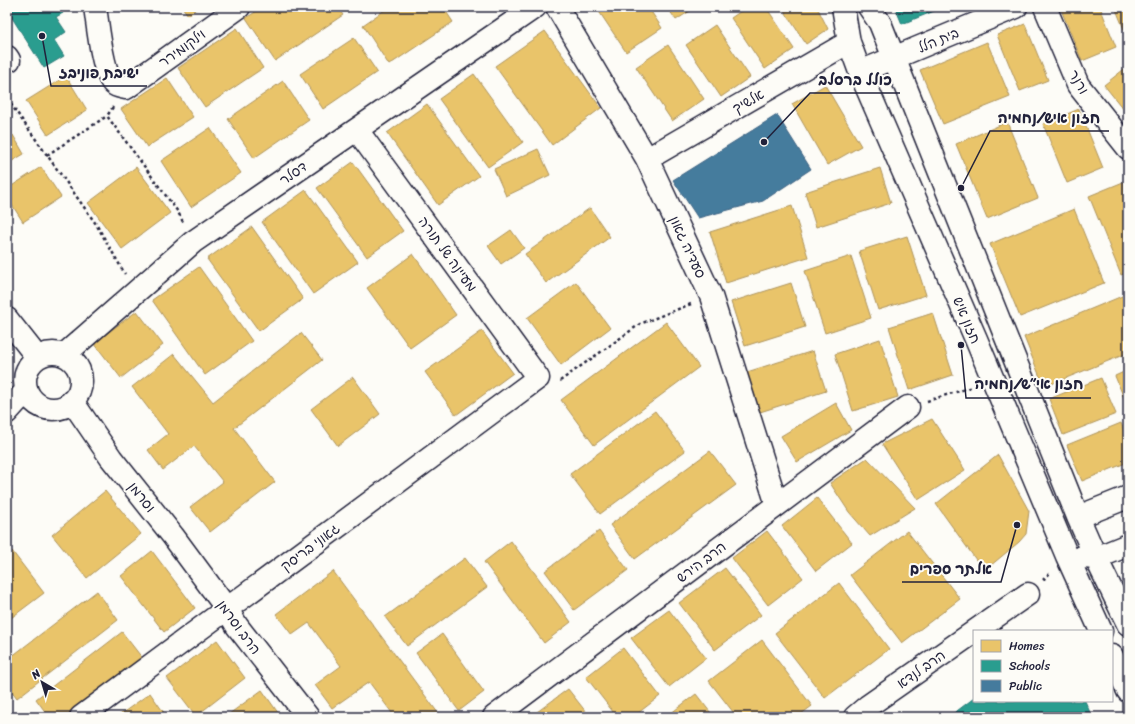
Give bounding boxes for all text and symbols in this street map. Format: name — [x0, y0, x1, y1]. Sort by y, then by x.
street label: בית הלל — [913, 21, 963, 60]
street label: וילקומירר — [153, 23, 211, 74]
callout: ישיבת פוניבז — [51, 59, 147, 86]
text: ישיבת פוניבז — [59, 60, 139, 86]
street label: ורנר — [1061, 65, 1096, 99]
callout: כולל ברסלב — [810, 66, 900, 93]
text: כולל ברסלב — [818, 67, 892, 93]
street label: אלשיך — [727, 82, 769, 121]
callout: חזון איש/נחמיה — [990, 104, 1109, 131]
text: חזון איש/נחמיה — [998, 105, 1100, 131]
street label: דסלר — [274, 154, 313, 192]
street label: מעיינה של תורה — [411, 211, 484, 298]
street label: סעדיה גאון — [662, 212, 713, 283]
street label: חזון איש — [945, 293, 988, 348]
callout: חזון אי״ש/נחמיה — [966, 371, 1091, 398]
text: חזון אי״ש/נחמיה — [975, 371, 1084, 397]
street label: וסרמן — [121, 476, 162, 518]
street label: גאוני בריסק — [275, 516, 346, 578]
street label: הרב הירש — [671, 535, 732, 590]
callout: אלתר ספרים — [902, 555, 1001, 582]
text: אלתר ספרים — [910, 556, 992, 582]
street label: הרב וסרמן — [210, 594, 267, 660]
legend — [973, 630, 1113, 702]
text: Homes — [1009, 635, 1045, 657]
street label: הרב לנדא — [891, 643, 951, 696]
text: Schools — [1009, 655, 1050, 677]
north arrow — [22, 662, 62, 702]
text: N — [27, 664, 45, 685]
text: Public — [1009, 675, 1042, 697]

